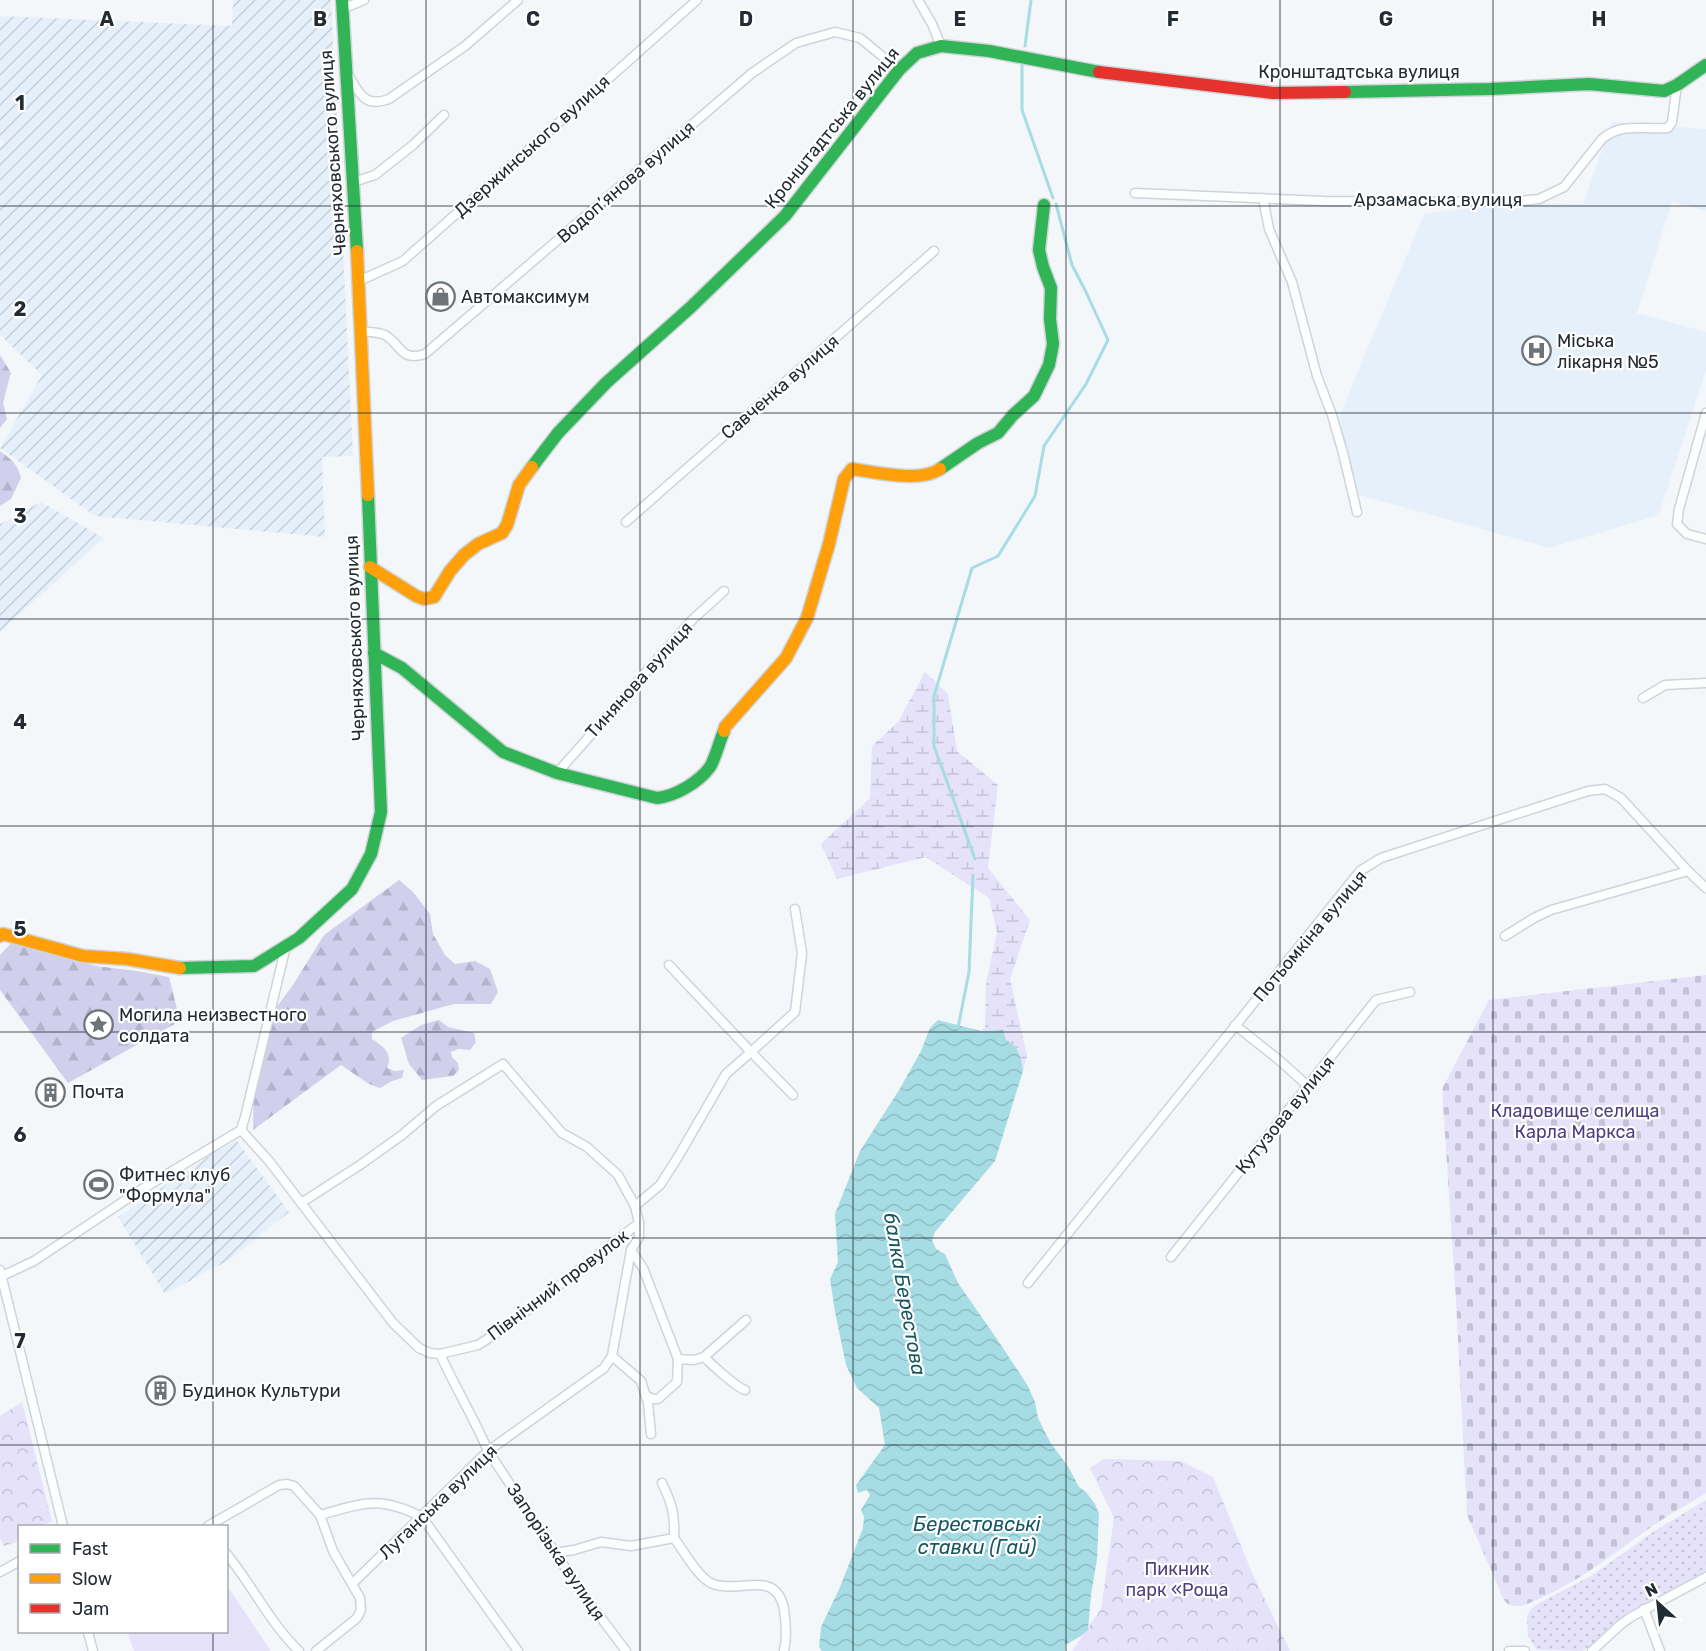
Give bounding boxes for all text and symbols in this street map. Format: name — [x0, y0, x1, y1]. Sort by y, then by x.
text: A — [100, 7, 115, 31]
text: B — [313, 7, 327, 31]
text: C — [526, 7, 540, 31]
text: D — [739, 7, 753, 31]
text: E — [954, 7, 966, 31]
text: F — [1167, 7, 1179, 31]
text: G — [1379, 7, 1393, 31]
text: H — [1592, 7, 1606, 31]
street label: Кронштадтська вулиця — [760, 43, 904, 213]
street label: Черняховського вулиця — [315, 49, 351, 257]
street label: Кронштадтська вулиця — [1258, 61, 1460, 83]
street label: Дзержинського вулиця — [450, 70, 614, 222]
text: 1 — [15, 91, 25, 115]
street label: Водоп’янова вулиця — [553, 116, 699, 248]
street label: Арзамаська вулиця — [1354, 189, 1522, 211]
shop icon: Автомаксимум — [424, 281, 456, 313]
place label: Автомаксимум — [461, 286, 589, 308]
text: 2 — [14, 297, 27, 321]
street label: Савченка вулиця — [717, 330, 843, 444]
place label: Міська лікарня №5 — [1557, 330, 1659, 373]
hospital icon: Міська лікарня №5 — [1520, 335, 1552, 367]
text: 3 — [13, 504, 27, 528]
street label: Черняховського вулиця — [340, 535, 370, 741]
street label: Тинянова вулиця — [581, 617, 697, 743]
text: 4 — [13, 710, 27, 734]
street label: Потьомкіна вулиця — [1249, 866, 1371, 1006]
text: 5 — [14, 917, 27, 941]
place label: Могила неизвестного солдата — [119, 1004, 307, 1047]
place icon: Могила неизвестного солдата — [82, 1009, 114, 1041]
street label: Кутузова вулиця — [1231, 1052, 1339, 1178]
building icon: Почта — [35, 1076, 67, 1108]
place label: Почта — [72, 1081, 124, 1103]
park label: Кладовище селища Карла Маркса — [1490, 1100, 1660, 1143]
text: 6 — [13, 1123, 27, 1147]
place label: Фитнес клуб "Формула" — [119, 1164, 230, 1207]
sports icon: Фитнес клуб "Формула" — [82, 1169, 114, 1201]
water label: балка Берестова — [879, 1211, 931, 1378]
street label: Північний провулок — [483, 1224, 633, 1345]
text: 7 — [14, 1329, 26, 1353]
building icon: Будинок Культури — [145, 1375, 177, 1407]
place label: Будинок Культури — [182, 1380, 341, 1402]
street label: Луганська вулиця — [374, 1440, 502, 1564]
street label: Запорізька вулиця — [502, 1479, 610, 1625]
water label: Берестовські ставки (Гай) — [913, 1512, 1042, 1559]
legend — [18, 1525, 228, 1633]
text: Fast — [72, 1538, 108, 1560]
park label: Пикник парк «Роща — [1126, 1558, 1228, 1601]
text: Slow — [72, 1568, 112, 1590]
north arrow — [1628, 1573, 1688, 1633]
text: N — [1642, 1579, 1661, 1601]
text: Jam — [72, 1598, 109, 1620]

